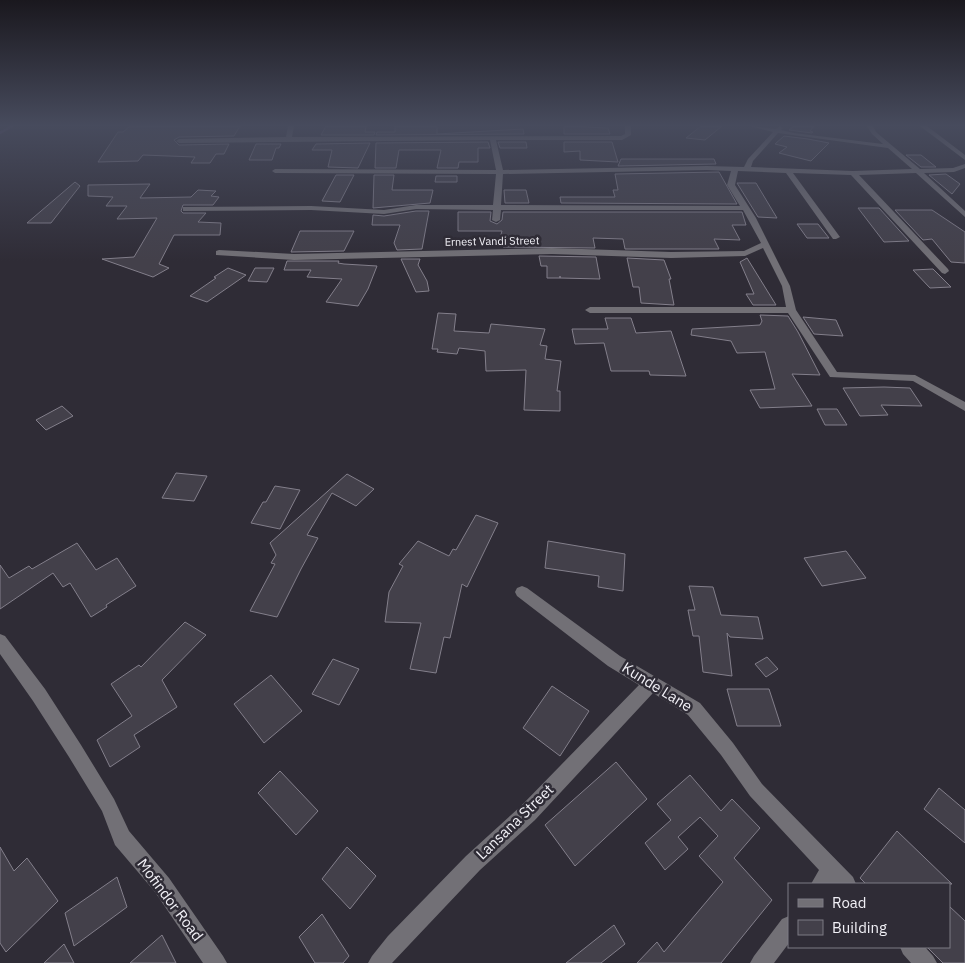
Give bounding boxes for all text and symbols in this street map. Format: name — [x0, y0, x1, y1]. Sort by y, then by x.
street label: Ernest Vandi Street — [444, 233, 540, 249]
street label: Kunde Lane — [619, 658, 696, 716]
street label: Lansana Street — [472, 780, 557, 863]
street label: Mofindor Road — [133, 855, 208, 945]
legend — [788, 883, 950, 948]
text: Road — [832, 893, 867, 912]
text: Building — [832, 918, 887, 937]

